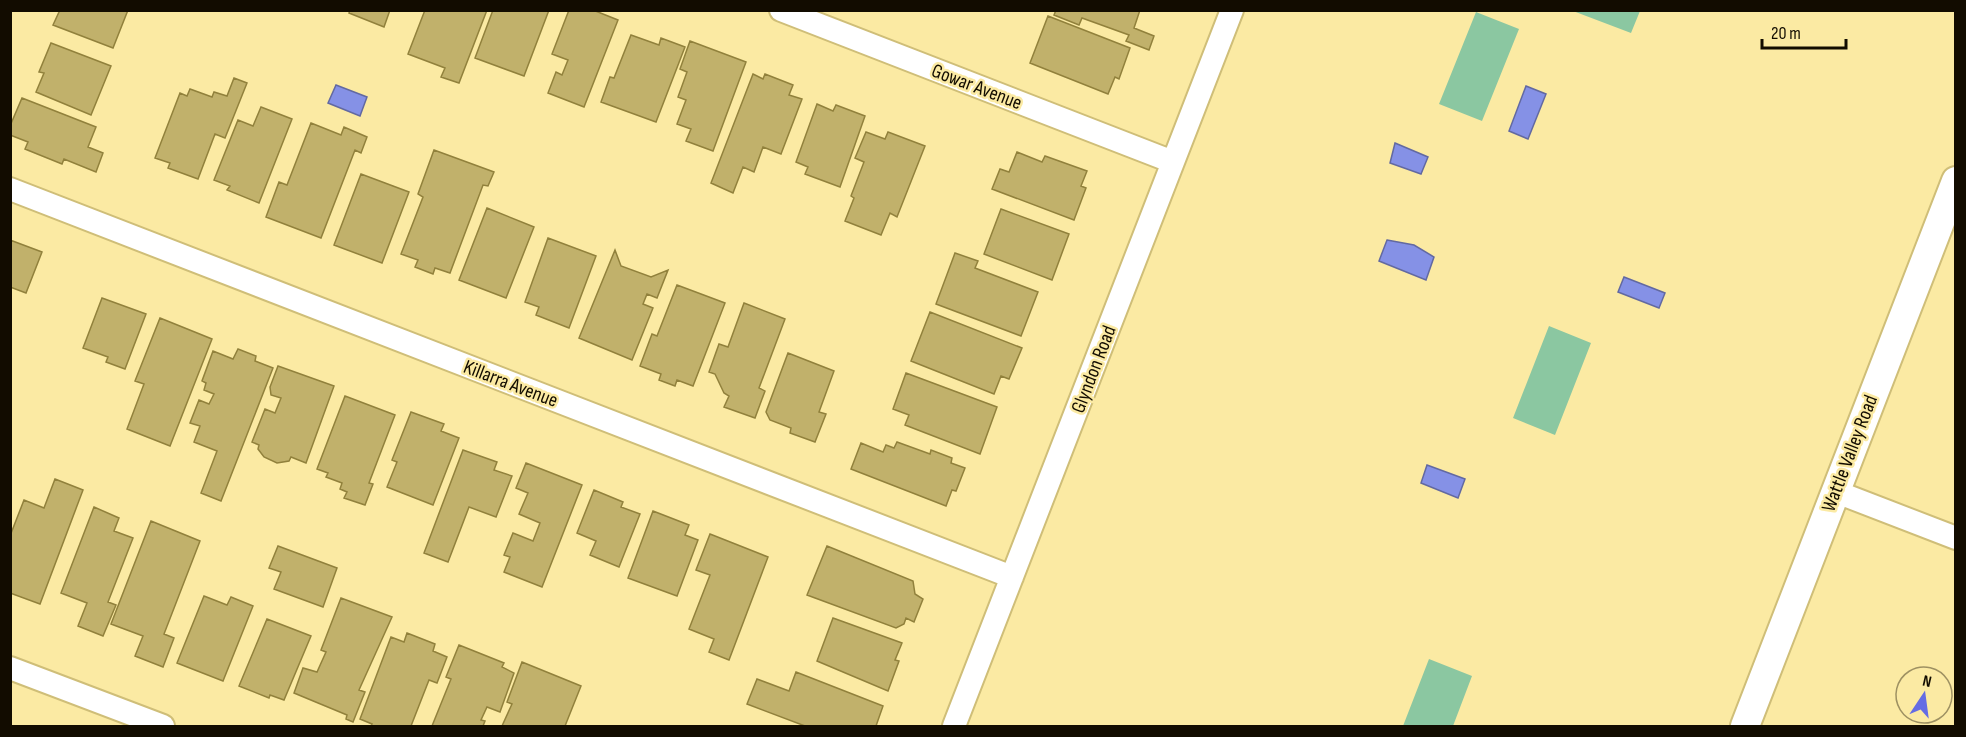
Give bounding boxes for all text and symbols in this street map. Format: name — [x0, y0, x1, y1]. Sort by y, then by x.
scale bar — [1762, 12, 1846, 50]
text: 20 m — [1771, 23, 1801, 44]
street label: Gowar Avenue — [928, 59, 1025, 115]
street label: Glyndon Road — [1066, 322, 1122, 416]
street label: Killarra Avenue — [460, 355, 561, 413]
street label: Wattle Valley Road — [1817, 392, 1883, 515]
north arrow — [1894, 665, 1954, 725]
text: N — [1921, 672, 1933, 692]

